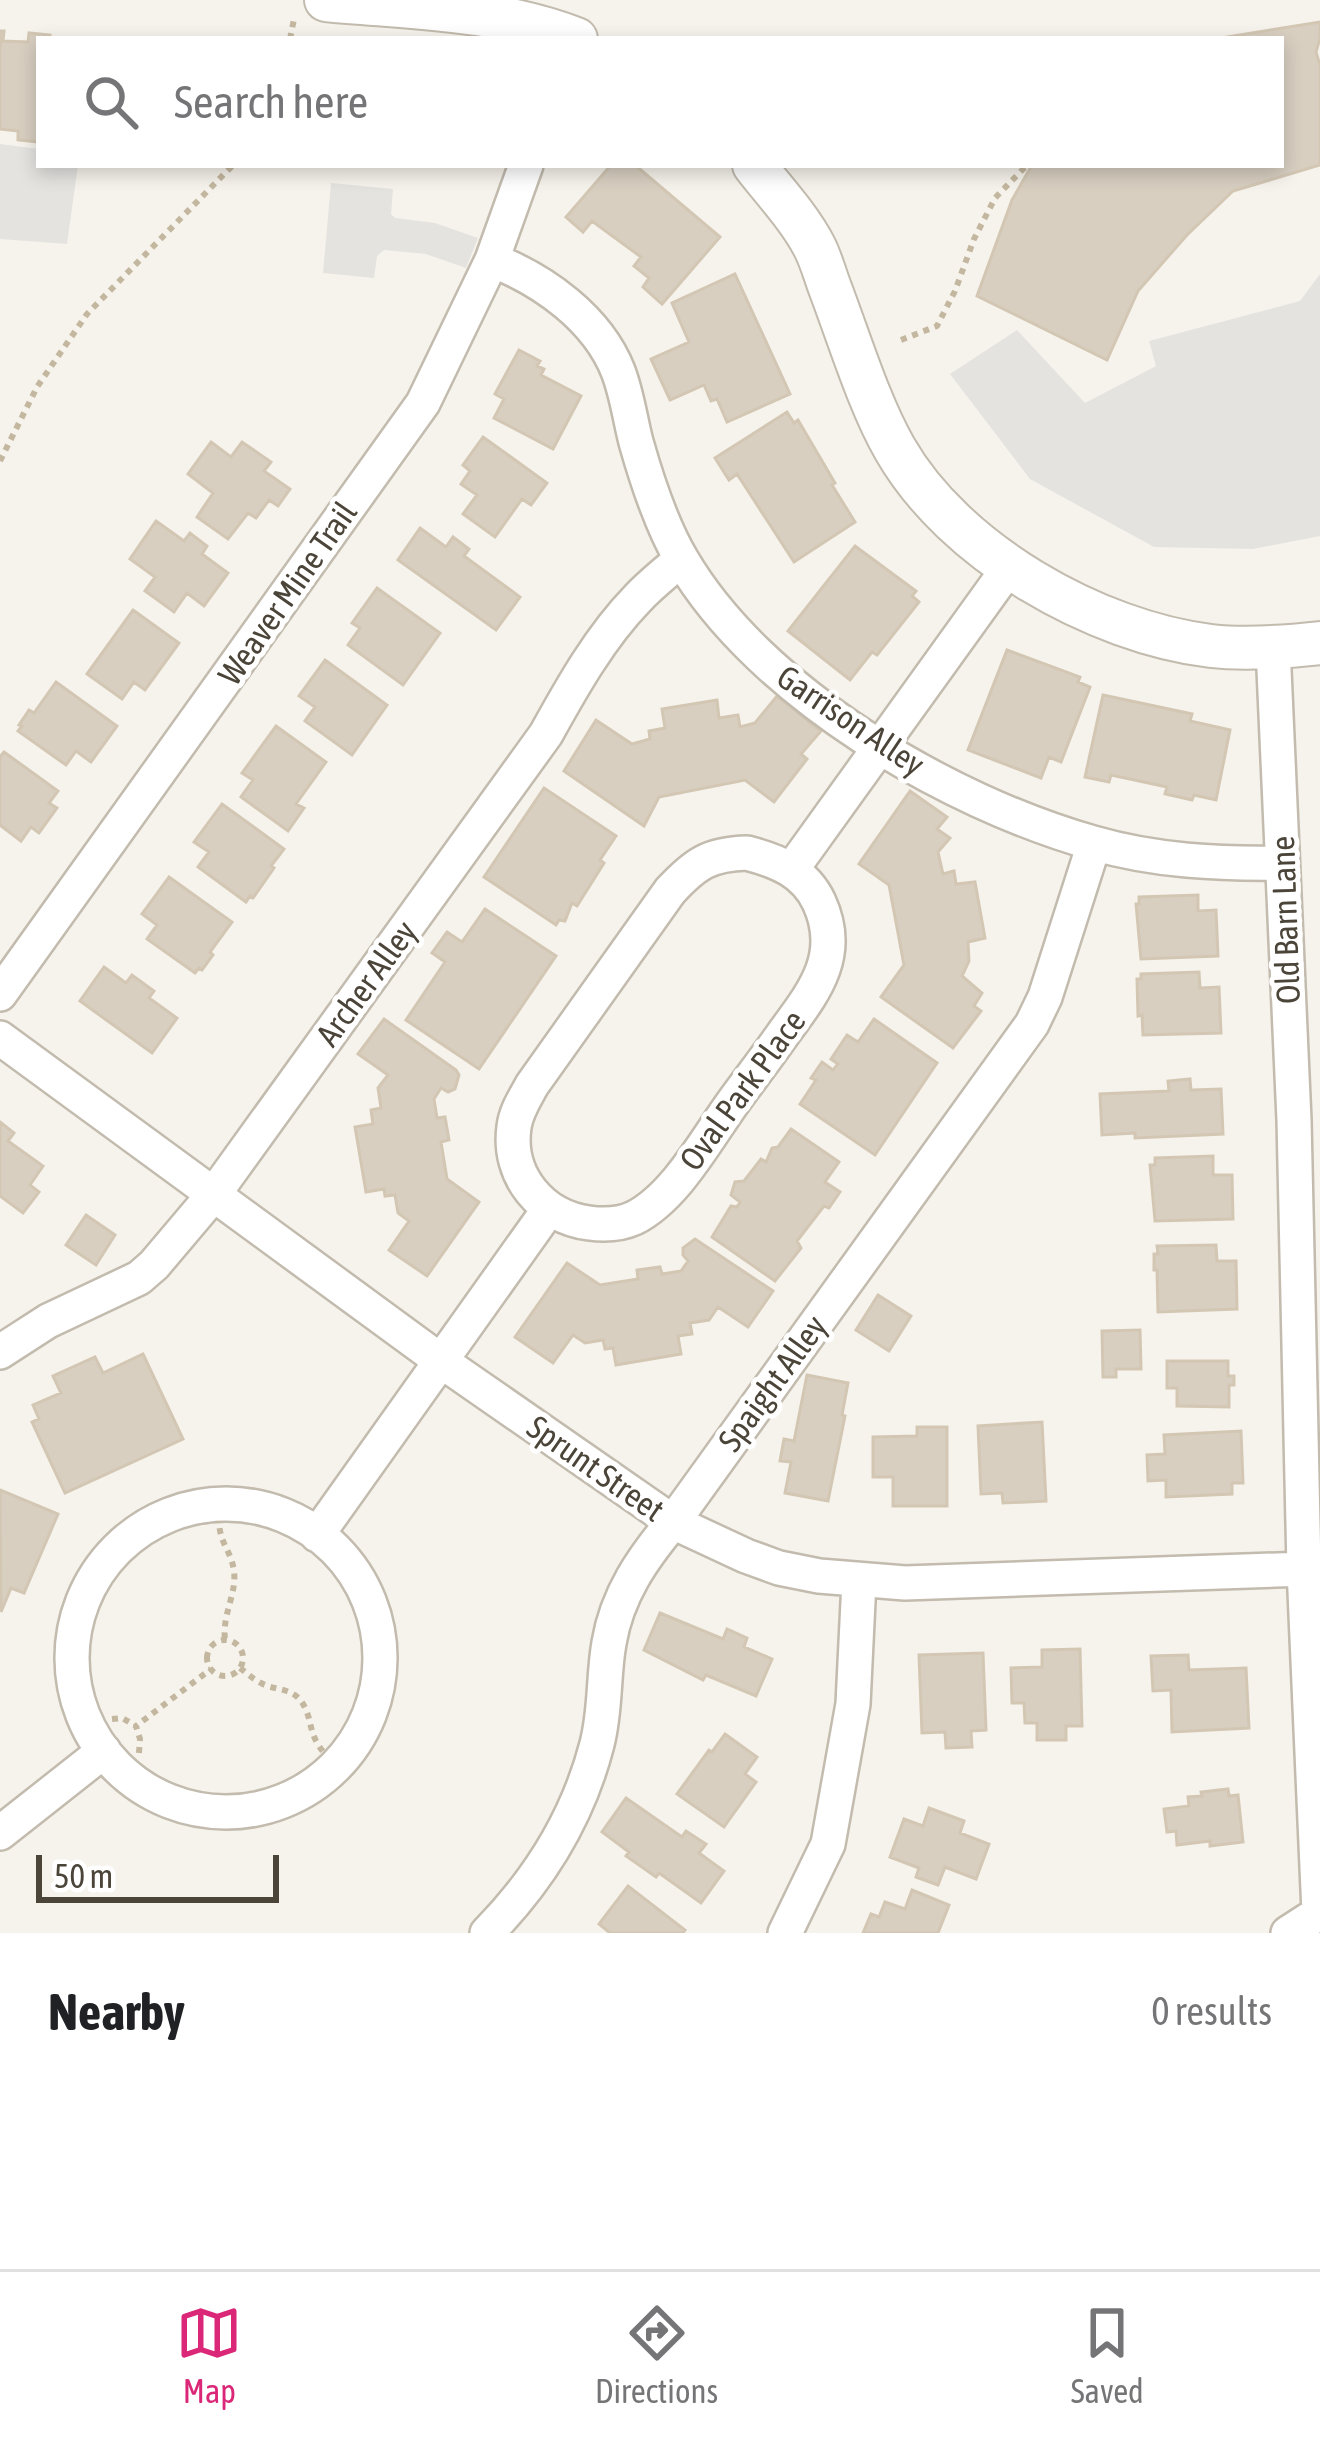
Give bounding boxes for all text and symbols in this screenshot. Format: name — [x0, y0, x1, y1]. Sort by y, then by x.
search box — [36, 36, 1284, 168]
icon: search — [78, 69, 144, 135]
text: Search here — [174, 76, 368, 128]
street label: Weaver Mine Trail — [210, 494, 364, 692]
street label: Garrison Alley — [770, 657, 932, 783]
street label: Old Barn Lane — [1263, 835, 1307, 1005]
street label: Archer Alley — [308, 913, 424, 1053]
street label: Oval Park Place — [671, 1003, 813, 1177]
street label: Spaight Alley — [710, 1308, 834, 1458]
street label: Sprunt Street — [521, 1407, 671, 1529]
scale bar — [36, 1849, 279, 1902]
text: 50 m — [54, 1857, 113, 1895]
text: Nearby — [48, 1982, 185, 2041]
text: 0 results — [1151, 1989, 1272, 2033]
tab: Map — [176, 2300, 242, 2410]
tab: Directions — [595, 2300, 718, 2410]
tab: Saved — [1071, 2300, 1144, 2410]

